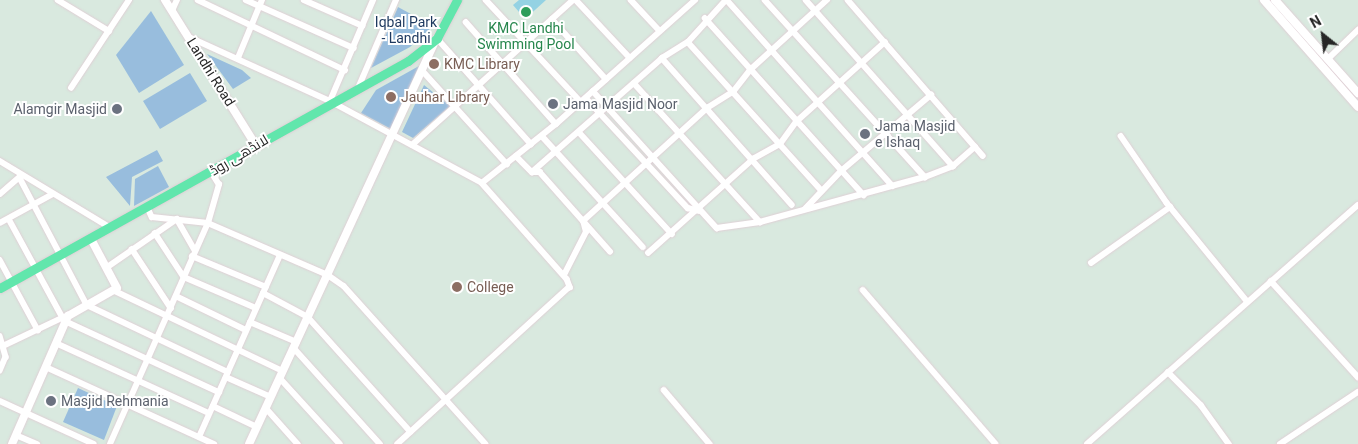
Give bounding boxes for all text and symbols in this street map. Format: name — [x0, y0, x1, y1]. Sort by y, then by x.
marker: KMC Landhi Swimming Pool — [520, 6, 532, 18]
north arrow — [1298, 10, 1348, 60]
text: N — [1308, 12, 1324, 31]
park label: Iqbal Park - Landhi — [375, 14, 437, 46]
place label: KMC Landhi Swimming Pool — [477, 20, 575, 52]
street label: Landhi Road — [183, 35, 239, 109]
place label: KMC Library — [444, 56, 520, 72]
marker: KMC Library — [428, 58, 440, 70]
place label: Jauhar Library — [401, 89, 490, 105]
marker: Jauhar Library — [385, 91, 397, 103]
place label: Jama Masjid Noor — [563, 96, 678, 112]
marker: Jama Masjid Noor — [547, 98, 559, 110]
place label: Alamgir Masjid — [13, 101, 107, 117]
marker: Alamgir Masjid — [111, 103, 123, 115]
place label: Jama Masjid e Ishaq — [875, 118, 955, 150]
marker: Jama Masjid e Ishaq — [859, 128, 871, 140]
street label: لانڈھی روڈ — [207, 131, 271, 179]
place label: College — [467, 279, 514, 295]
marker: College — [451, 281, 463, 293]
place label: Masjid Rehmania — [61, 393, 169, 409]
marker: Masjid Rehmania — [45, 395, 57, 407]

